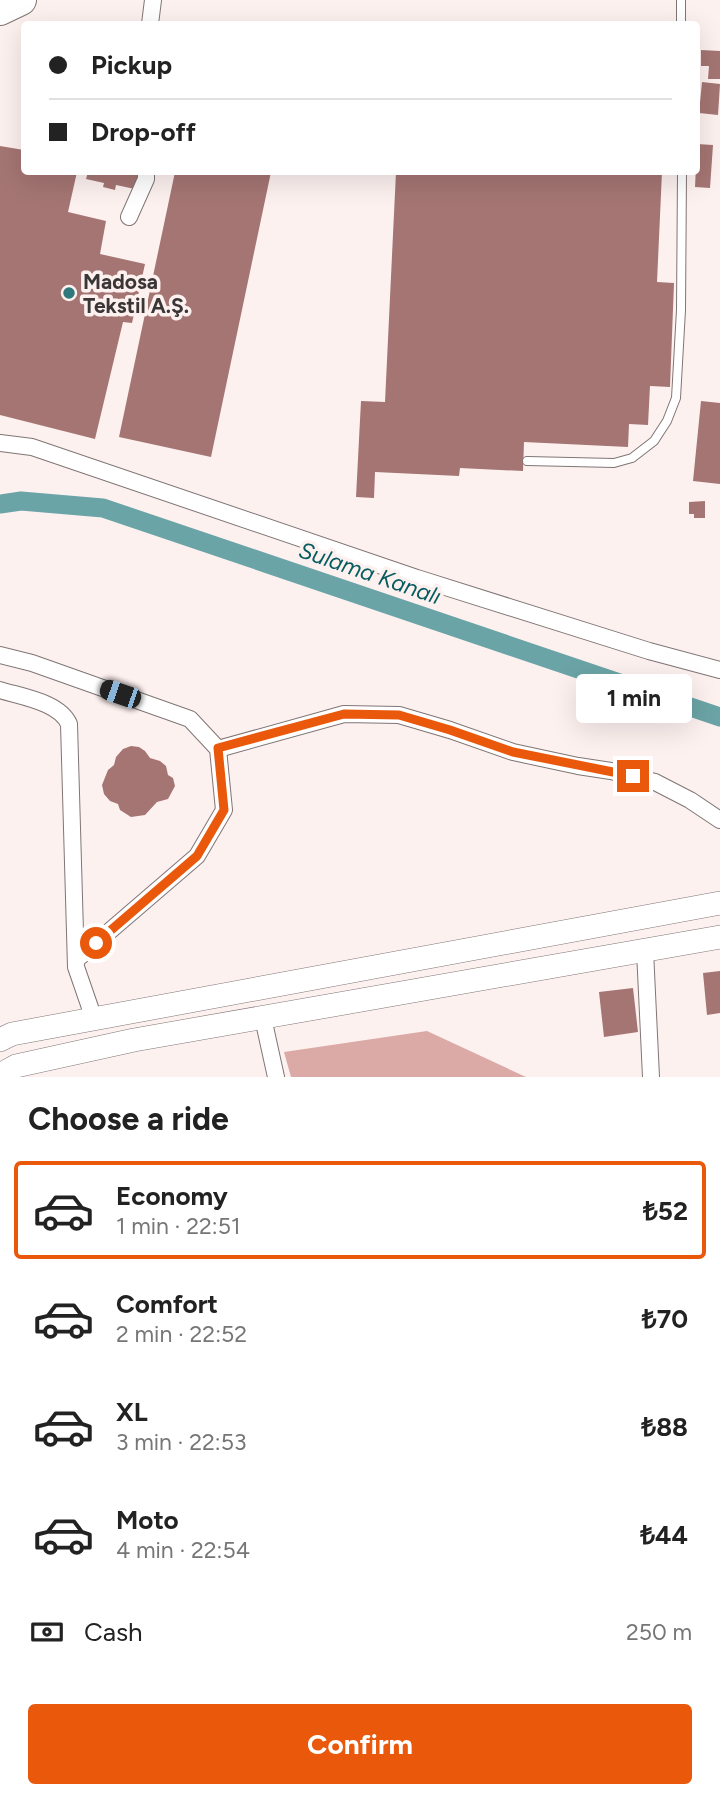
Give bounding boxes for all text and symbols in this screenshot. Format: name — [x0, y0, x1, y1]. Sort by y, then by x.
text: Pickup — [91, 49, 172, 81]
text: Drop-off — [91, 116, 196, 148]
place label: Madosa Tekstil A.Ş. — [83, 269, 189, 318]
marker: Madosa Tekstil A.Ş. — [61, 285, 77, 301]
water label: Sulama Kanalı — [295, 536, 445, 610]
callout: 1 min — [575, 674, 691, 724]
car — [97, 677, 144, 711]
text: 1 min — [607, 684, 661, 712]
route end — [617, 760, 649, 792]
route start — [80, 927, 112, 959]
text: Choose a ride — [28, 1100, 229, 1138]
icon: car — [32, 1179, 95, 1242]
text: Economy — [116, 1180, 228, 1212]
text: ₺52 — [643, 1195, 688, 1227]
text: 1 min · 22:51 — [116, 1212, 240, 1240]
icon: car — [32, 1287, 95, 1350]
text: Comfort — [116, 1288, 218, 1320]
text: ₺70 — [642, 1303, 688, 1335]
text: 2 min · 22:52 — [116, 1320, 247, 1348]
icon: car — [32, 1395, 95, 1458]
text: XL — [116, 1396, 148, 1428]
text: ₺88 — [641, 1411, 688, 1443]
text: 3 min · 22:53 — [116, 1428, 246, 1456]
icon: car — [32, 1503, 95, 1566]
text: Moto — [116, 1504, 179, 1536]
text: ₺44 — [640, 1519, 688, 1551]
text: 4 min · 22:54 — [116, 1536, 250, 1564]
icon: cash — [28, 1613, 66, 1651]
text: Cash — [84, 1616, 143, 1648]
text: 250 m — [626, 1618, 692, 1646]
button: Confirm — [28, 1704, 692, 1784]

